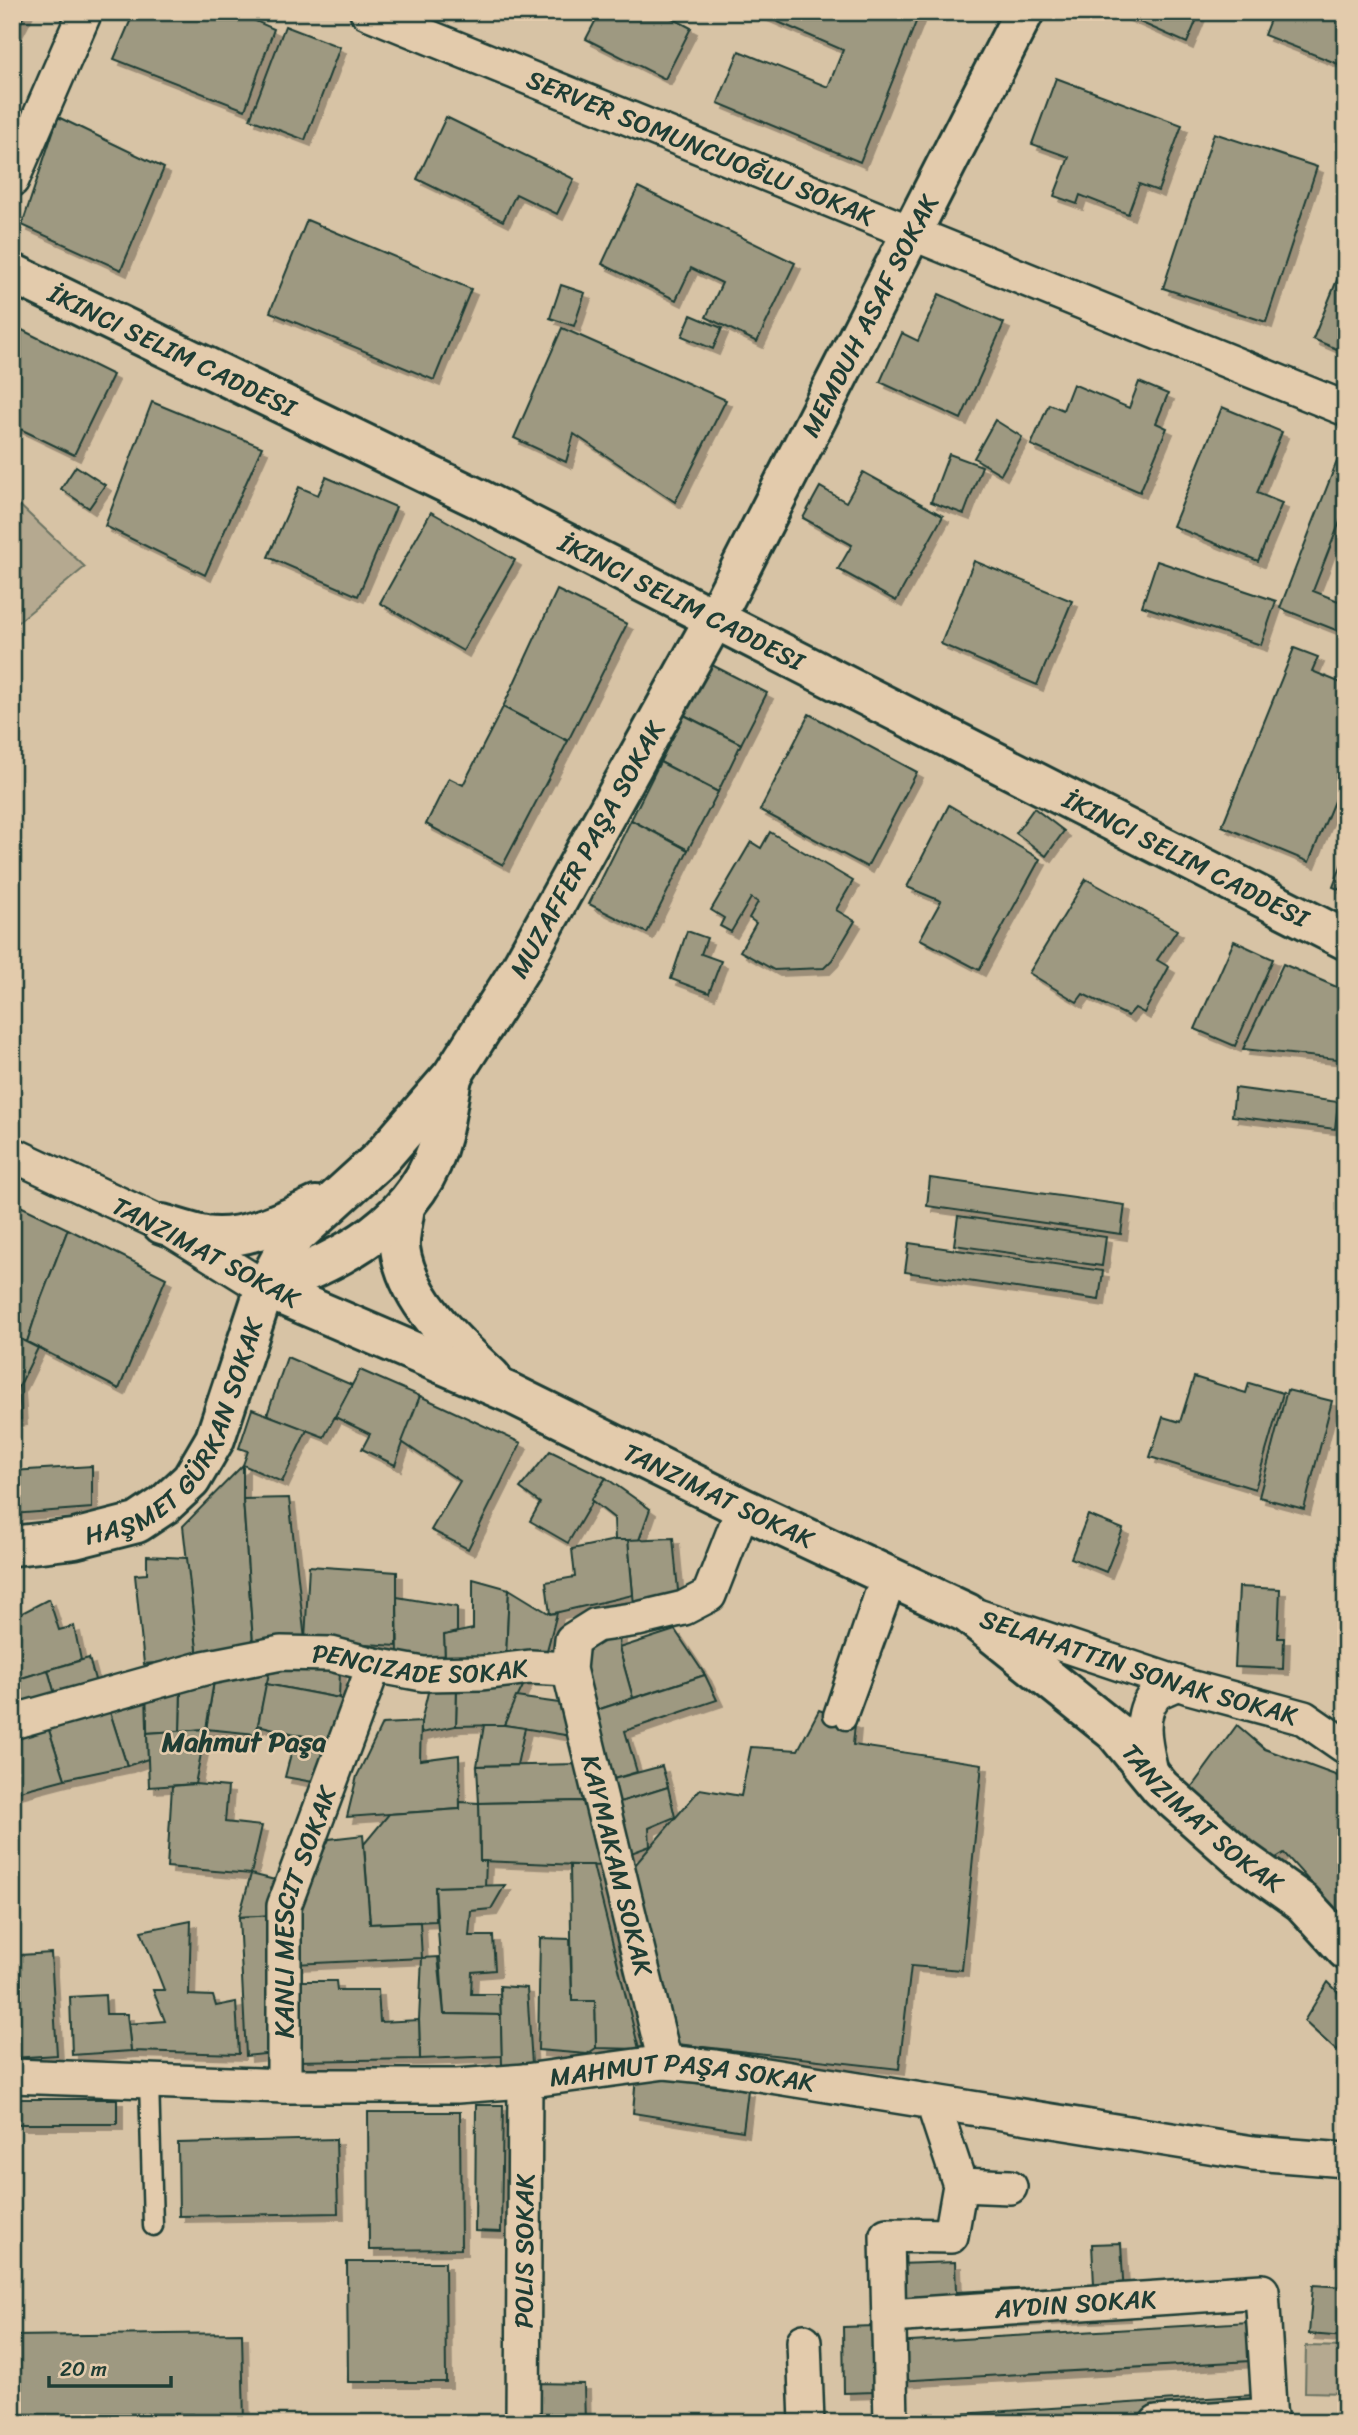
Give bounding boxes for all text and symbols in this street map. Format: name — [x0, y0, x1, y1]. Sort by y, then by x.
street label: SERVER SOMUNCUOĞLU SOKAK — [519, 56, 882, 239]
street label: MEMDUH ASAF SOKAK — [788, 185, 951, 445]
street label: İKINCI SELIM CADDESI — [39, 270, 306, 431]
street label: İKINCI SELIM CADDESI — [549, 520, 814, 685]
street label: MUZAFFER PAŞA SOKAK — [496, 711, 677, 987]
street label: İKINCI SELIM CADDESI — [1054, 776, 1319, 941]
street label: TANZIMAT SOKAK — [104, 1183, 309, 1322]
street label: HAŞMET GÜRKAN SOKAK — [79, 1311, 277, 1558]
street label: TANZIMAT SOKAK — [615, 1429, 823, 1562]
street label: SELAHATTIN SONAK SOKAK — [974, 1596, 1303, 1738]
street label: PENCIZADE SOKAK — [312, 1631, 531, 1697]
district label: Mahmut Paşa — [161, 1717, 326, 1766]
street label: TANZIMAT SOKAK — [1110, 1732, 1294, 1906]
street label: KAYMAKAM SOKAK — [567, 1750, 667, 1981]
street label: KANLI MESCIT SOKAK — [261, 1779, 350, 2038]
street label: MAHMUT PAŞA SOKAK — [547, 2039, 819, 2106]
street label: POLIS SOKAK — [501, 2173, 547, 2329]
street label: AYDIN SOKAK — [992, 2275, 1158, 2332]
scale bar — [49, 2344, 172, 2388]
text: 20 m — [60, 2350, 107, 2388]

